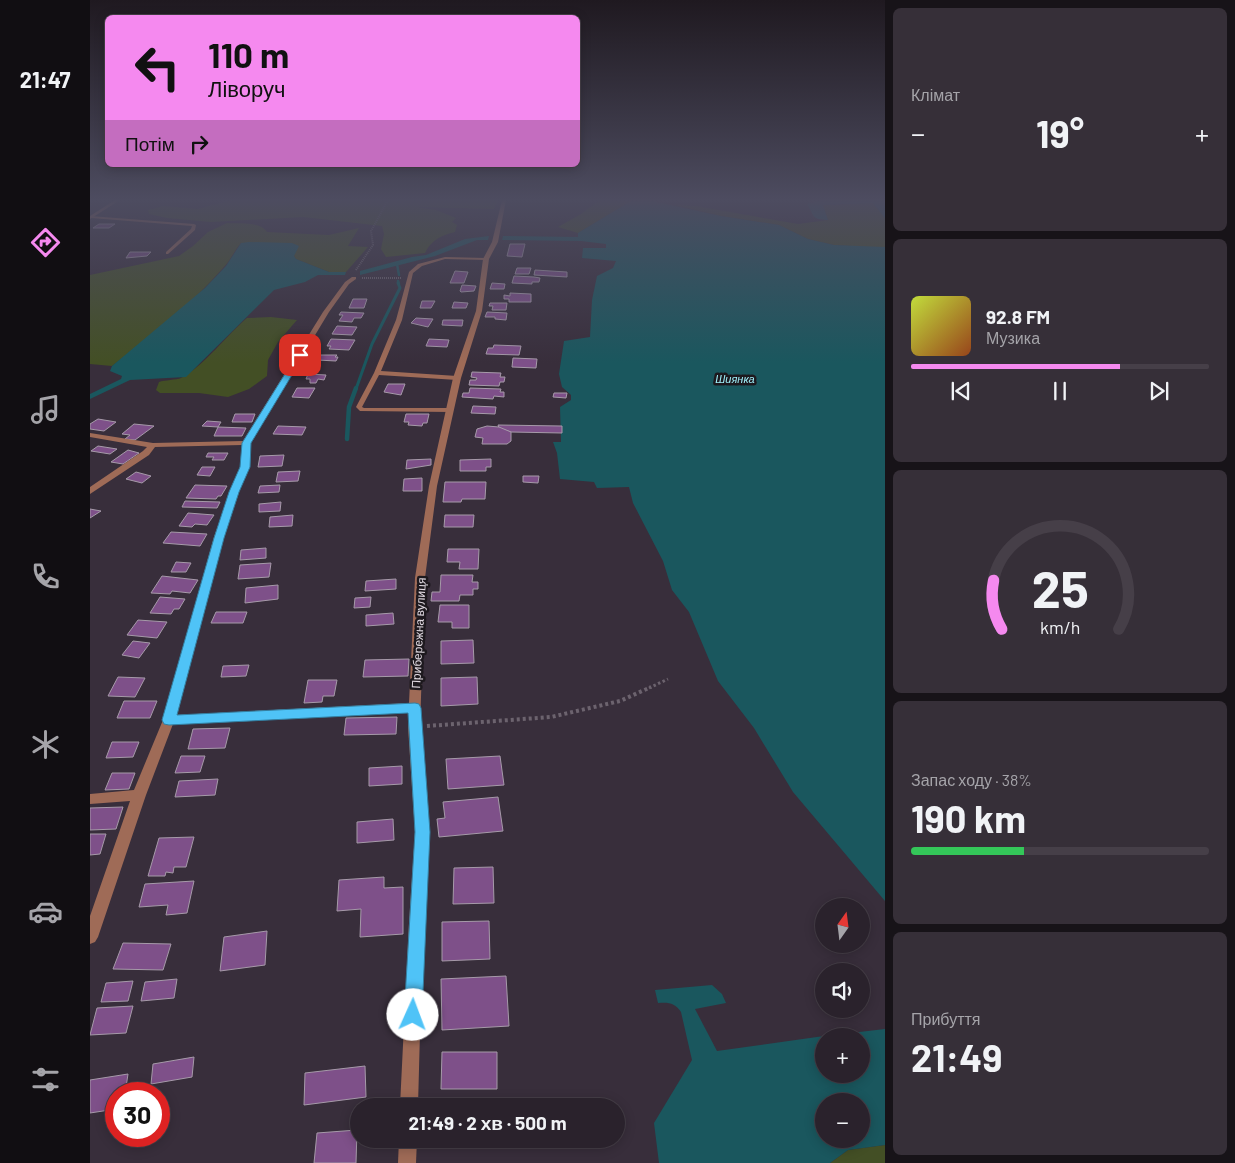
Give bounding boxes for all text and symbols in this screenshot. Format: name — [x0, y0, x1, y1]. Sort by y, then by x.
text: 110 m — [208, 33, 289, 75]
icon: left — [125, 35, 190, 100]
text: 21:47 — [20, 66, 70, 92]
text: Ліворуч — [208, 75, 285, 101]
text: Клімат — [911, 85, 960, 104]
text: 19° — [1036, 110, 1084, 156]
text: − — [911, 116, 925, 150]
text: + — [1195, 116, 1209, 150]
icon: right — [185, 130, 213, 158]
text: Потім — [125, 132, 175, 155]
icon: directions — [28, 225, 63, 260]
text: 92.8 FM — [986, 305, 1050, 328]
text: Музика — [986, 328, 1040, 347]
pin — [279, 334, 321, 376]
icon: arrive — [286, 341, 314, 369]
water label: Шиянка — [715, 372, 755, 385]
icon: previous — [947, 377, 975, 405]
icon: pause — [1046, 377, 1074, 405]
icon: next — [1145, 377, 1173, 405]
icon: music — [28, 392, 63, 427]
text: 25 — [1031, 556, 1089, 618]
icon: phone — [28, 559, 63, 594]
street label: Прибережна вулиця — [408, 577, 429, 689]
text: km/h — [1040, 616, 1080, 638]
icon: climate — [28, 727, 63, 762]
text: Запас ходу · 38% — [911, 770, 1032, 789]
text: 190 km — [911, 795, 1026, 841]
icon: car — [28, 894, 63, 929]
north arrow — [815, 898, 870, 952]
map controls — [815, 898, 870, 1148]
button: sound — [815, 963, 870, 1018]
position arrow — [386, 988, 438, 1040]
text: Прибуття — [911, 1009, 980, 1028]
button: + — [815, 1028, 870, 1083]
text: 21:49 — [911, 1034, 1003, 1080]
icon: filters — [28, 1062, 63, 1097]
speed limit sign: 30 — [105, 1082, 170, 1147]
button: − — [815, 1093, 870, 1148]
text: 21:49 · 2 хв · 500 m — [408, 1111, 567, 1134]

